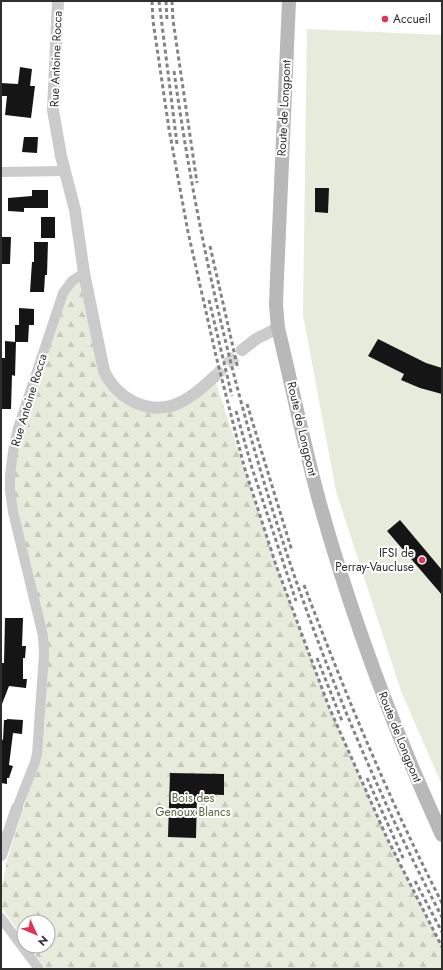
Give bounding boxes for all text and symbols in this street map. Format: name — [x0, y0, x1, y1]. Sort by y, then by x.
street label: Rue Antoine Rocca — [45, 10, 67, 107]
place label: Accueil — [393, 10, 431, 28]
marker: Accueil — [380, 14, 390, 24]
street label: Route de Longpont — [272, 59, 296, 157]
street label: Rue Antoine Rocca — [6, 351, 52, 449]
street label: Route de Longpont — [282, 380, 322, 478]
place label: IFSI de Perray-Vaucluse — [335, 544, 414, 576]
marker: IFSI de Perray-Vaucluse — [417, 555, 427, 565]
street label: Route de Longpont — [374, 689, 426, 785]
park label: Bois des Genoux Blancs — [155, 789, 231, 821]
north arrow — [16, 914, 56, 954]
text: N — [34, 932, 52, 950]

